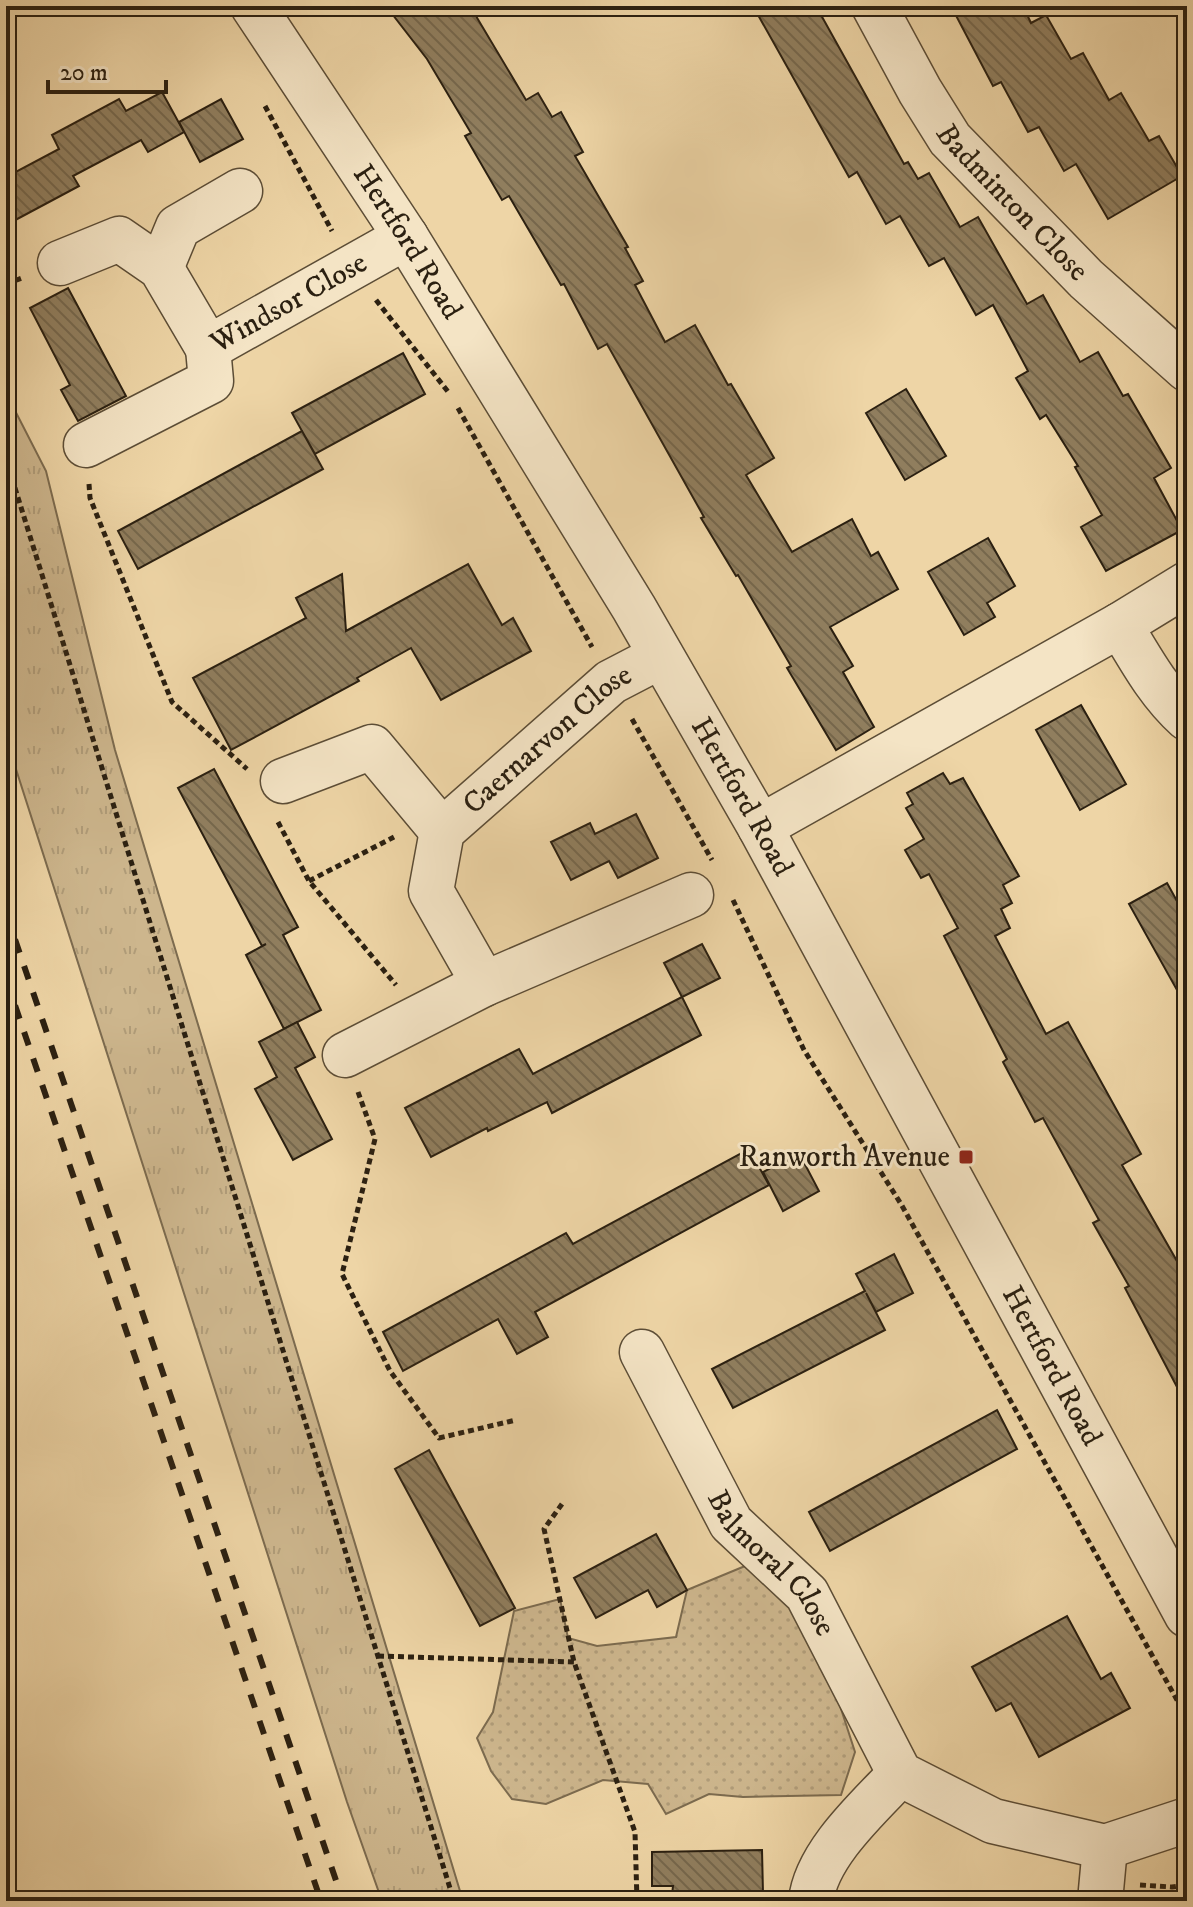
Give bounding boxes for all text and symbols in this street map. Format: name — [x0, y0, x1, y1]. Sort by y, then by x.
scale bar — [48, 44, 166, 94]
text: 20 m — [60, 58, 108, 88]
street label: Badminton Close — [927, 118, 1096, 289]
street label: Hertford Road — [345, 157, 471, 326]
street label: Windsor Close — [203, 244, 374, 362]
street label: Caernarvon Close — [455, 656, 638, 822]
street label: Hertford Road — [682, 711, 802, 882]
place label: Ranworth Avenue — [739, 1139, 950, 1176]
marker: Ranworth Avenue — [957, 1148, 975, 1166]
street label: Hertford Road — [994, 1279, 1110, 1452]
street label: Balmoral Close — [699, 1484, 844, 1642]

